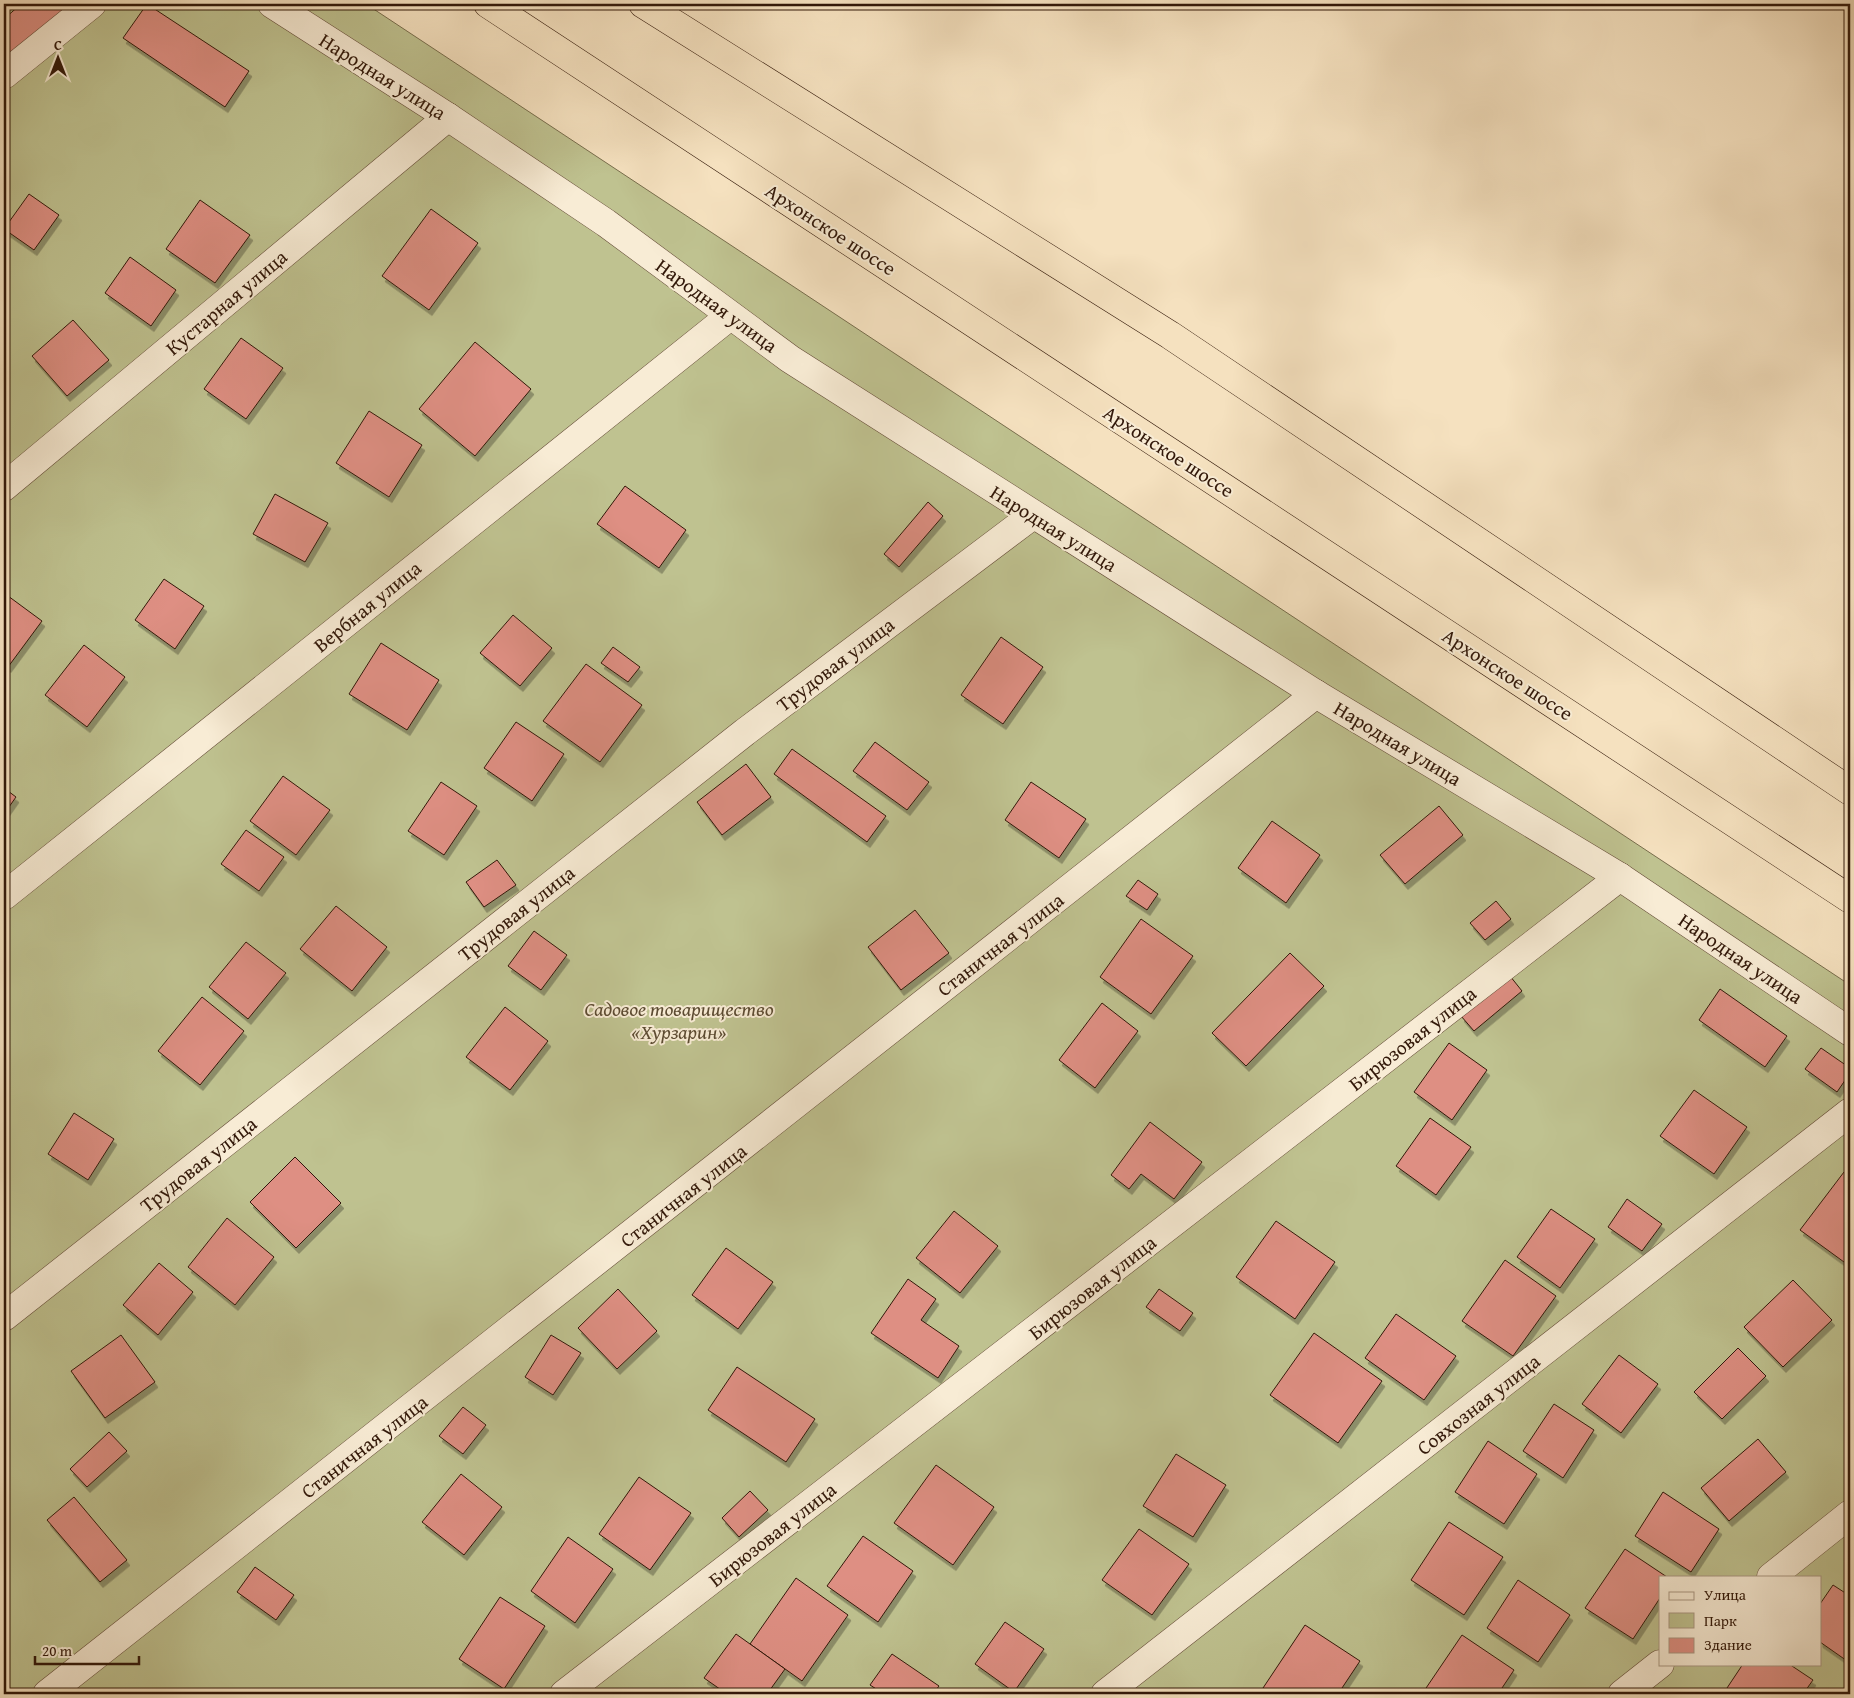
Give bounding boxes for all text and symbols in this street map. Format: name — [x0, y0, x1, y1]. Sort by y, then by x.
street label: Народная улица — [314, 25, 452, 127]
north arrow — [32, 32, 82, 82]
text: С — [54, 35, 62, 55]
street label: Архонское шоссе — [760, 176, 902, 282]
street label: Кустарная улица — [159, 242, 294, 362]
street label: Народная улица — [650, 251, 784, 359]
street label: Архонское шоссе — [1098, 398, 1240, 504]
street label: Народная улица — [985, 477, 1123, 579]
street label: Вербная улица — [307, 553, 428, 659]
street label: Трудовая улица — [770, 610, 900, 718]
street label: Архонское шоссе — [1437, 621, 1579, 727]
street label: Народная улица — [1329, 693, 1468, 793]
street label: Трудовая улица — [451, 858, 581, 968]
street label: Станичная улица — [930, 885, 1070, 1003]
street label: Народная улица — [1673, 906, 1809, 1011]
street label: Бирюзовая улица — [1342, 979, 1482, 1097]
park label: Садовое товарищество «Хурзарин» — [584, 994, 774, 1046]
street label: Трудовая улица — [133, 1109, 263, 1219]
street label: Станичная улица — [613, 1136, 753, 1254]
street label: Бирюзовая улица — [1022, 1228, 1162, 1346]
street label: Совхозная улица — [1410, 1346, 1546, 1461]
street label: Станичная улица — [294, 1387, 434, 1505]
street label: Бирюзовая улица — [702, 1475, 842, 1593]
legend — [1659, 1576, 1822, 1666]
text: Улица — [1704, 1584, 1747, 1605]
text: Парк — [1704, 1610, 1737, 1631]
scale bar — [35, 1633, 139, 1665]
text: Здание — [1704, 1634, 1752, 1655]
text: 20 m — [42, 1640, 73, 1661]

